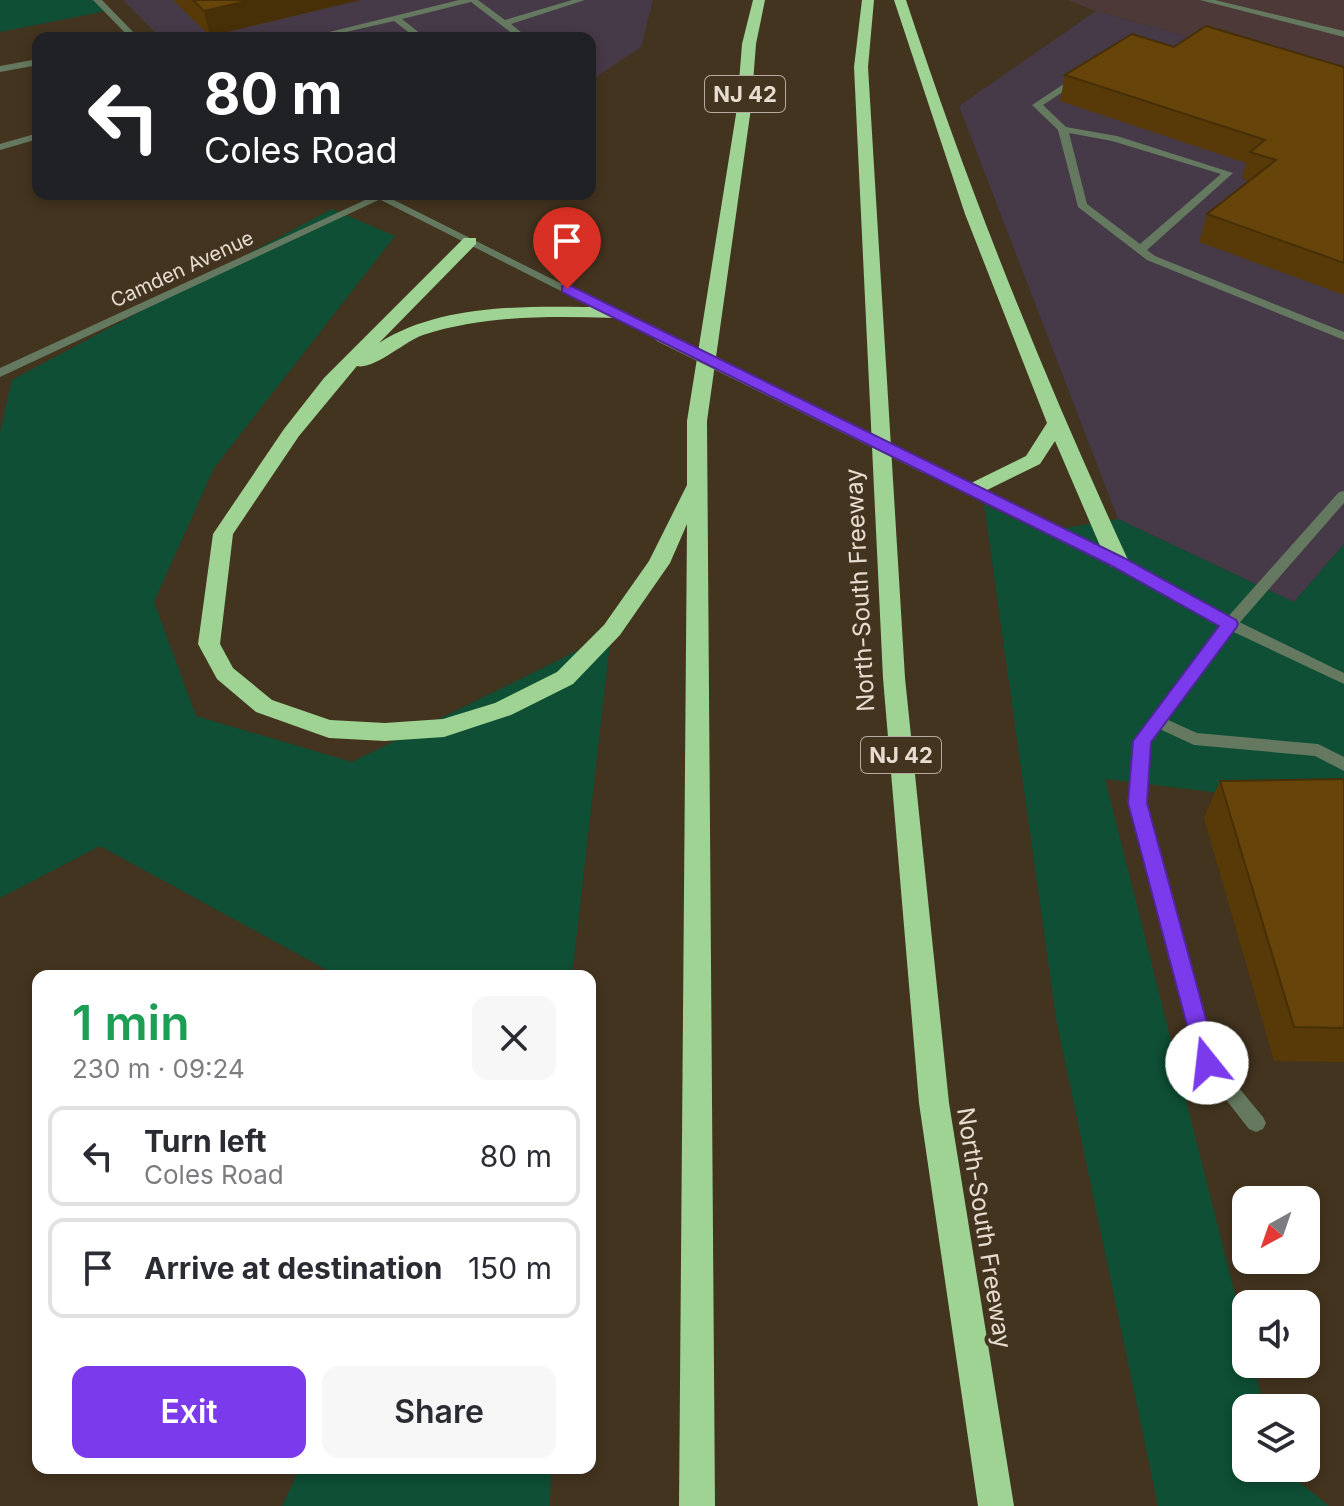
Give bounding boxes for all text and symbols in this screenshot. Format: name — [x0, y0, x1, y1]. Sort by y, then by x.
text: 80 m — [204, 60, 343, 128]
icon: left — [72, 64, 176, 168]
road number: NJ 42 — [705, 76, 785, 112]
text: Coles Road — [204, 128, 398, 172]
pin — [533, 207, 601, 289]
icon: arrive — [545, 219, 589, 263]
street label: Camden Avenue — [107, 225, 257, 313]
street label: North-South Freeway — [839, 468, 880, 712]
road number: NJ 42 — [861, 737, 941, 773]
text: 1 min — [72, 993, 190, 1052]
button: close — [472, 996, 556, 1080]
position arrow — [1165, 1021, 1249, 1105]
text: 230 m · 09:24 — [72, 1053, 245, 1084]
street label: North-South Freeway — [951, 1105, 1018, 1351]
text: Turn left — [144, 1123, 266, 1159]
icon: left — [76, 1134, 120, 1178]
text: 80 m — [480, 1138, 552, 1174]
text: Coles Road — [144, 1159, 284, 1190]
north arrow — [1232, 1186, 1320, 1274]
map controls — [1232, 1186, 1320, 1482]
icon: arrive — [76, 1246, 120, 1290]
text: Arrive at destination — [144, 1250, 442, 1286]
text: 150 m — [468, 1250, 552, 1286]
button: sound — [1232, 1290, 1320, 1378]
button: Exit — [72, 1366, 306, 1458]
button: Share — [322, 1366, 556, 1458]
button: layers — [1232, 1394, 1320, 1482]

